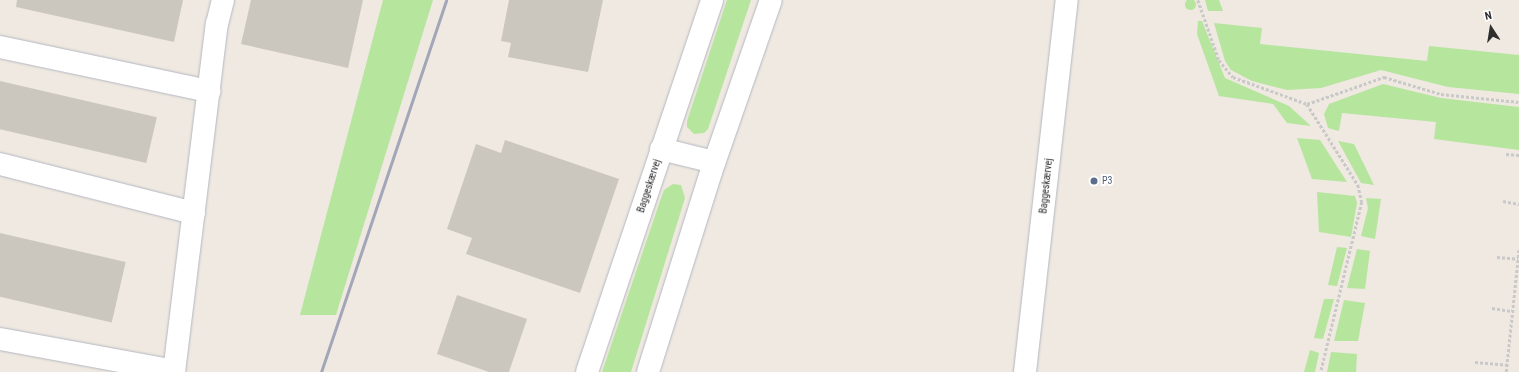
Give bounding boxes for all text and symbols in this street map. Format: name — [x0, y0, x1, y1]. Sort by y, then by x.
north arrow — [1471, 8, 1511, 48]
text: N — [1484, 9, 1493, 23]
street label: Baggeskærvej — [635, 158, 663, 214]
street label: Baggeskærvej — [1037, 158, 1055, 214]
place label: P3 — [1102, 175, 1112, 187]
marker: P3 — [1089, 176, 1099, 186]

